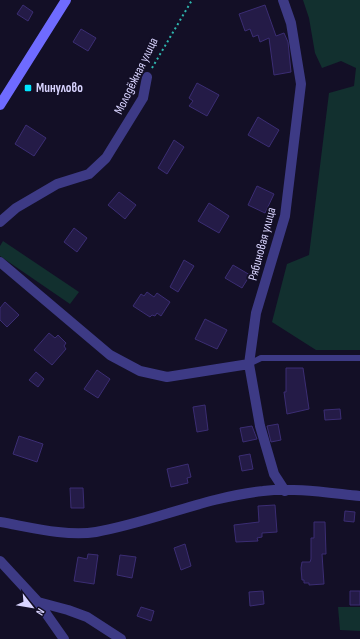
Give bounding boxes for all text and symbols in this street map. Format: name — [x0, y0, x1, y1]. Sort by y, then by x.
street label: Молодёжная улица — [110, 35, 162, 117]
place label: Минулово — [36, 80, 83, 96]
marker: Минулово — [23, 83, 33, 93]
street label: Рябиновая улица — [245, 206, 279, 282]
north arrow — [12, 587, 52, 627]
text: N — [33, 606, 47, 618]

